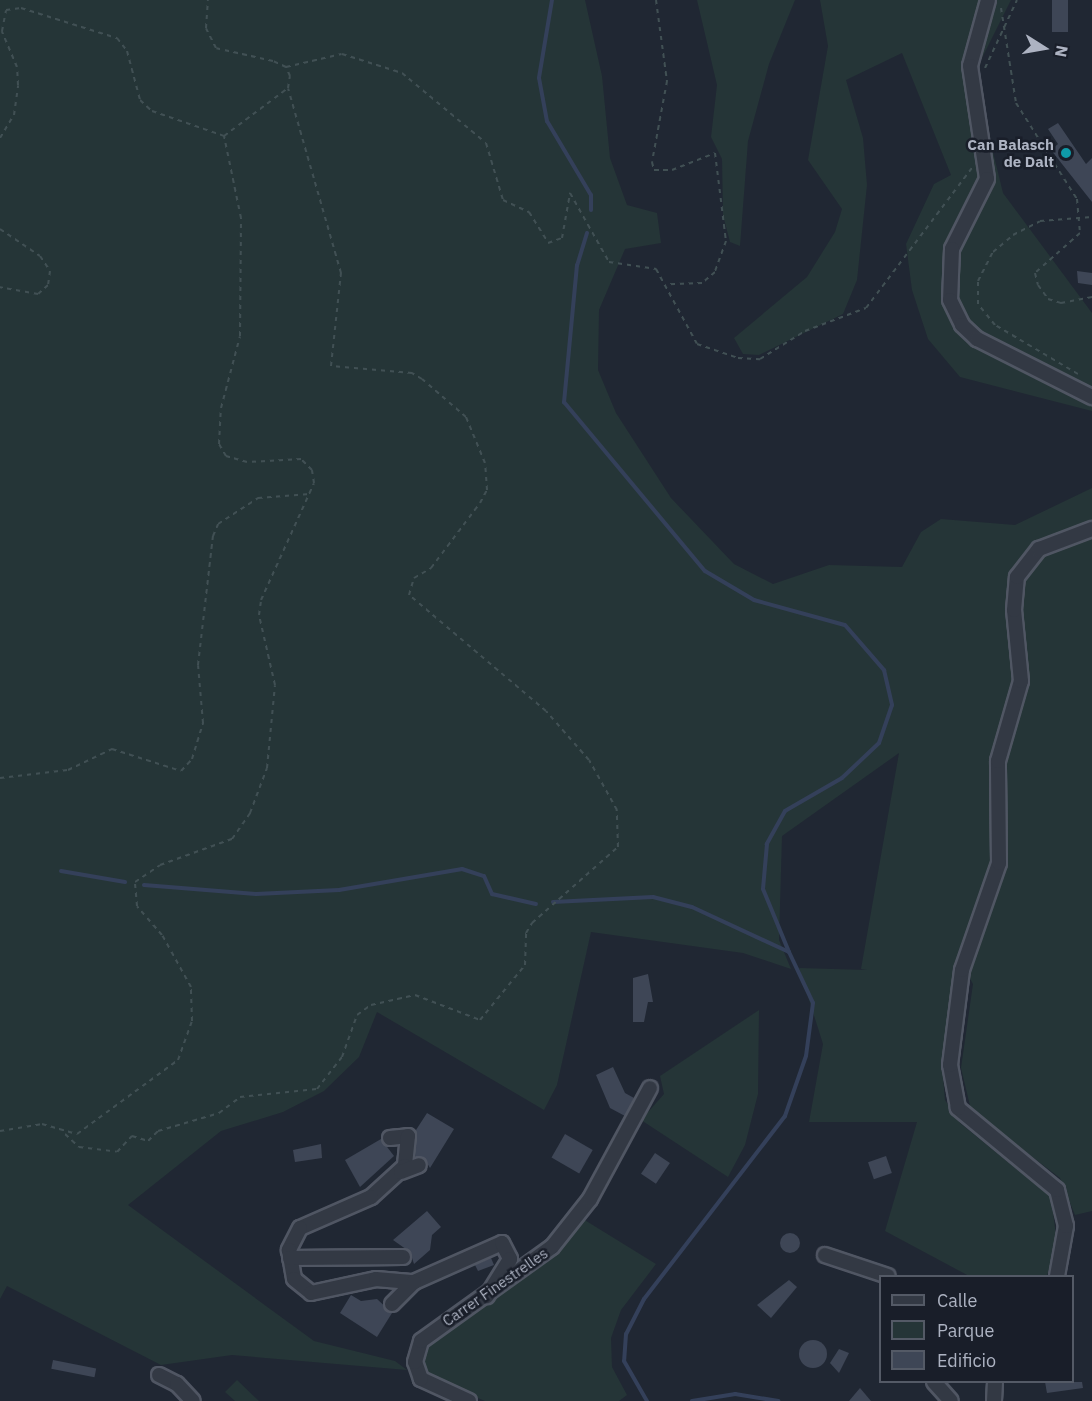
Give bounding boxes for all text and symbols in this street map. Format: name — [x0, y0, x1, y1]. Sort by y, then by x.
north arrow — [1014, 18, 1074, 78]
text: N — [1051, 44, 1073, 59]
place label: Can Balasch de Dalt — [967, 135, 1054, 170]
marker: Can Balasch de Dalt — [1059, 146, 1073, 160]
street label: Carrer Finestrelles — [439, 1244, 551, 1330]
legend — [879, 1275, 1074, 1383]
text: Calle — [937, 1289, 977, 1312]
text: Parque — [937, 1319, 994, 1342]
text: Edificio — [937, 1349, 996, 1372]

